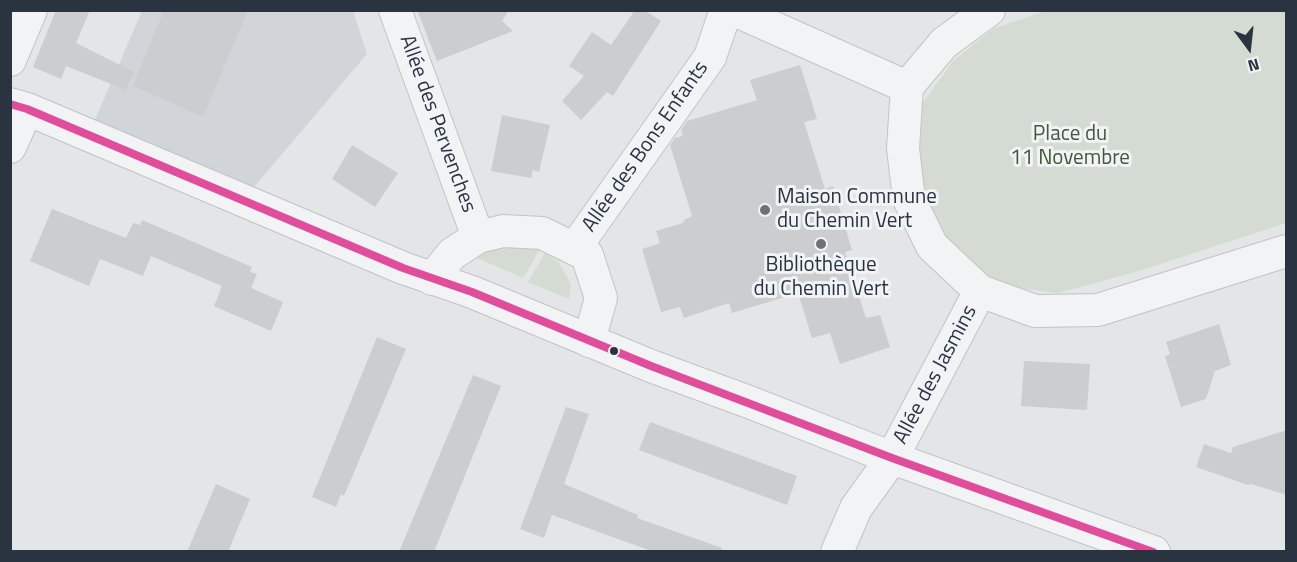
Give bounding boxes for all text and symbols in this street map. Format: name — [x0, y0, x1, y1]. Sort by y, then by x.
north arrow — [1219, 18, 1279, 78]
street label: Allée des Pervenches — [393, 32, 481, 216]
text: N — [1245, 52, 1262, 78]
street label: Allée des Bons Enfants — [578, 57, 714, 237]
park label: Place du 11 Novembre — [1010, 122, 1130, 172]
place label: Maison Commune du Chemin Vert — [777, 185, 937, 235]
marker: Maison Commune du Chemin Vert — [758, 203, 772, 217]
marker: Bibliothèque du Chemin Vert — [814, 237, 828, 251]
place label: Bibliothèque du Chemin Vert — [753, 253, 889, 303]
street label: Allée des Jasmins — [889, 301, 983, 449]
unlabelled marker — [608, 345, 620, 357]

